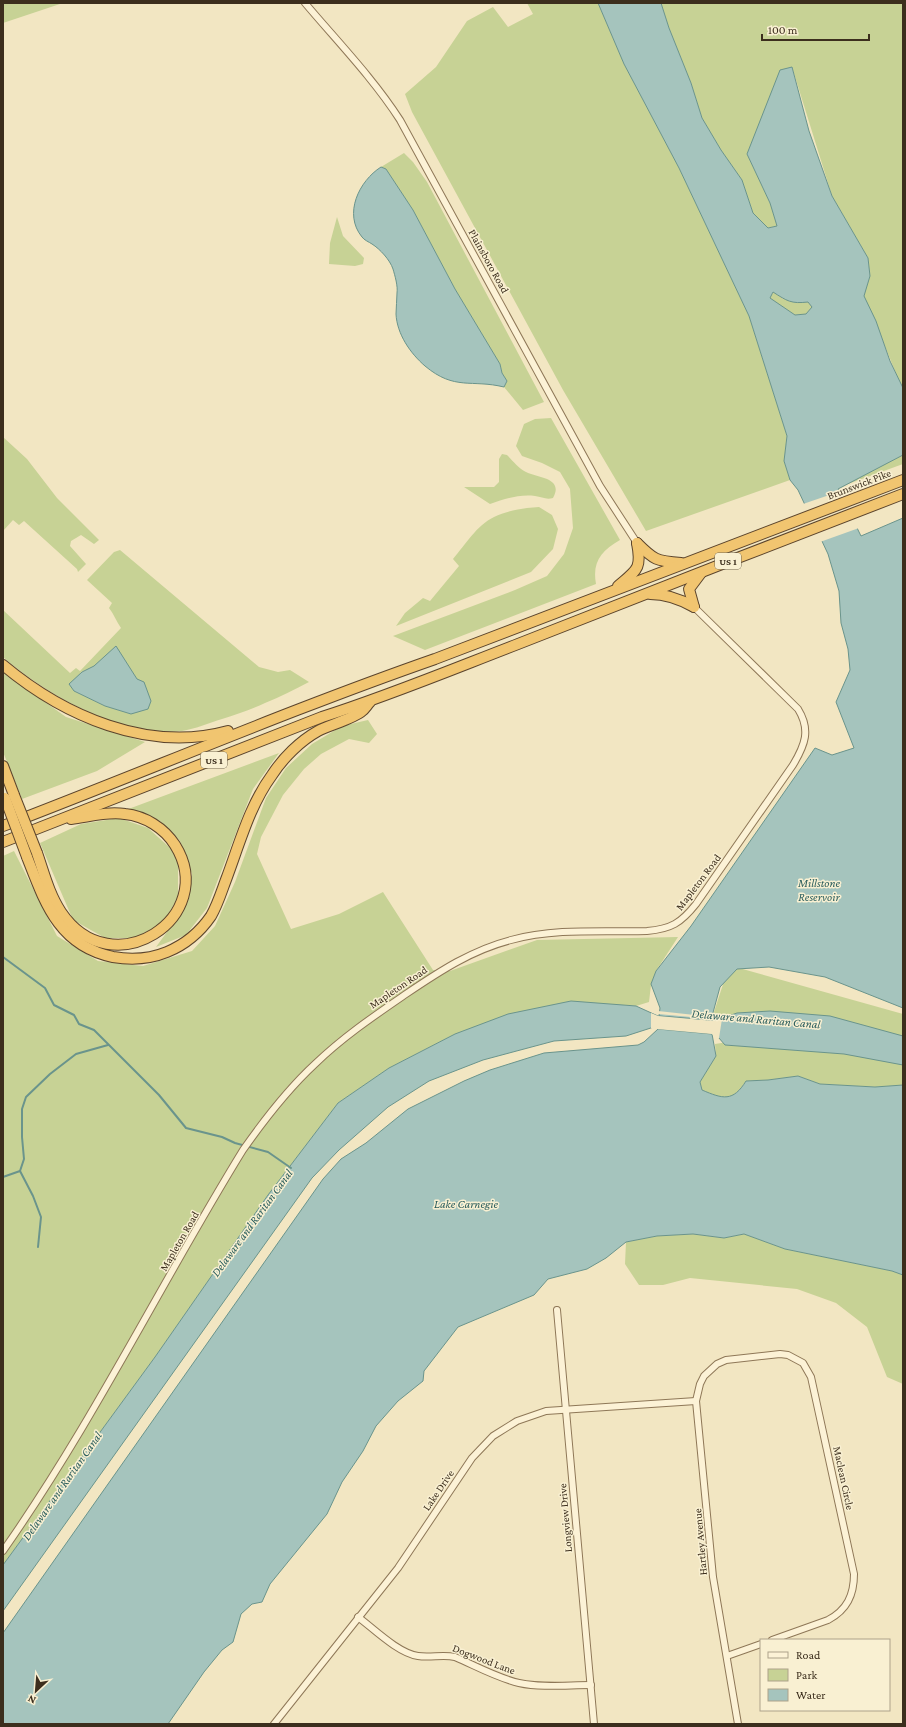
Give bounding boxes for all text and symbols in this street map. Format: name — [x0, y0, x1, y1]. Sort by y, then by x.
scale bar — [762, 16, 869, 42]
text: 100 m — [768, 23, 798, 37]
street label: Plainsboro Road — [467, 227, 512, 295]
street label: Brunswick Pike — [825, 466, 893, 502]
road number: US 1 — [715, 553, 741, 569]
road number: US 1 — [201, 752, 227, 768]
street label: Mapleton Road — [673, 851, 724, 913]
water label: Millstone Reservoir — [797, 876, 840, 904]
street label: Mapleton Road — [367, 963, 430, 1012]
water label: Delaware and Raritan Canal — [691, 1006, 822, 1032]
water label: Delaware and Raritan Canal — [208, 1166, 296, 1279]
water label: Lake Carnegie — [434, 1197, 499, 1211]
street label: Mapleton Road — [157, 1209, 202, 1274]
water label: Delaware and Raritan Canal — [19, 1428, 105, 1543]
street label: Maclean Circle — [831, 1445, 857, 1511]
street label: Lake Drive — [420, 1467, 456, 1513]
street label: Longview Drive — [556, 1483, 575, 1553]
street label: Hartley Avenue — [691, 1508, 710, 1576]
legend — [760, 1639, 890, 1711]
street label: Dogwood Lane — [451, 1642, 517, 1677]
text: Road — [796, 1648, 821, 1662]
text: Park — [796, 1668, 818, 1682]
north arrow — [16, 1671, 56, 1711]
text: Water — [796, 1688, 826, 1702]
text: N — [25, 1693, 38, 1707]

